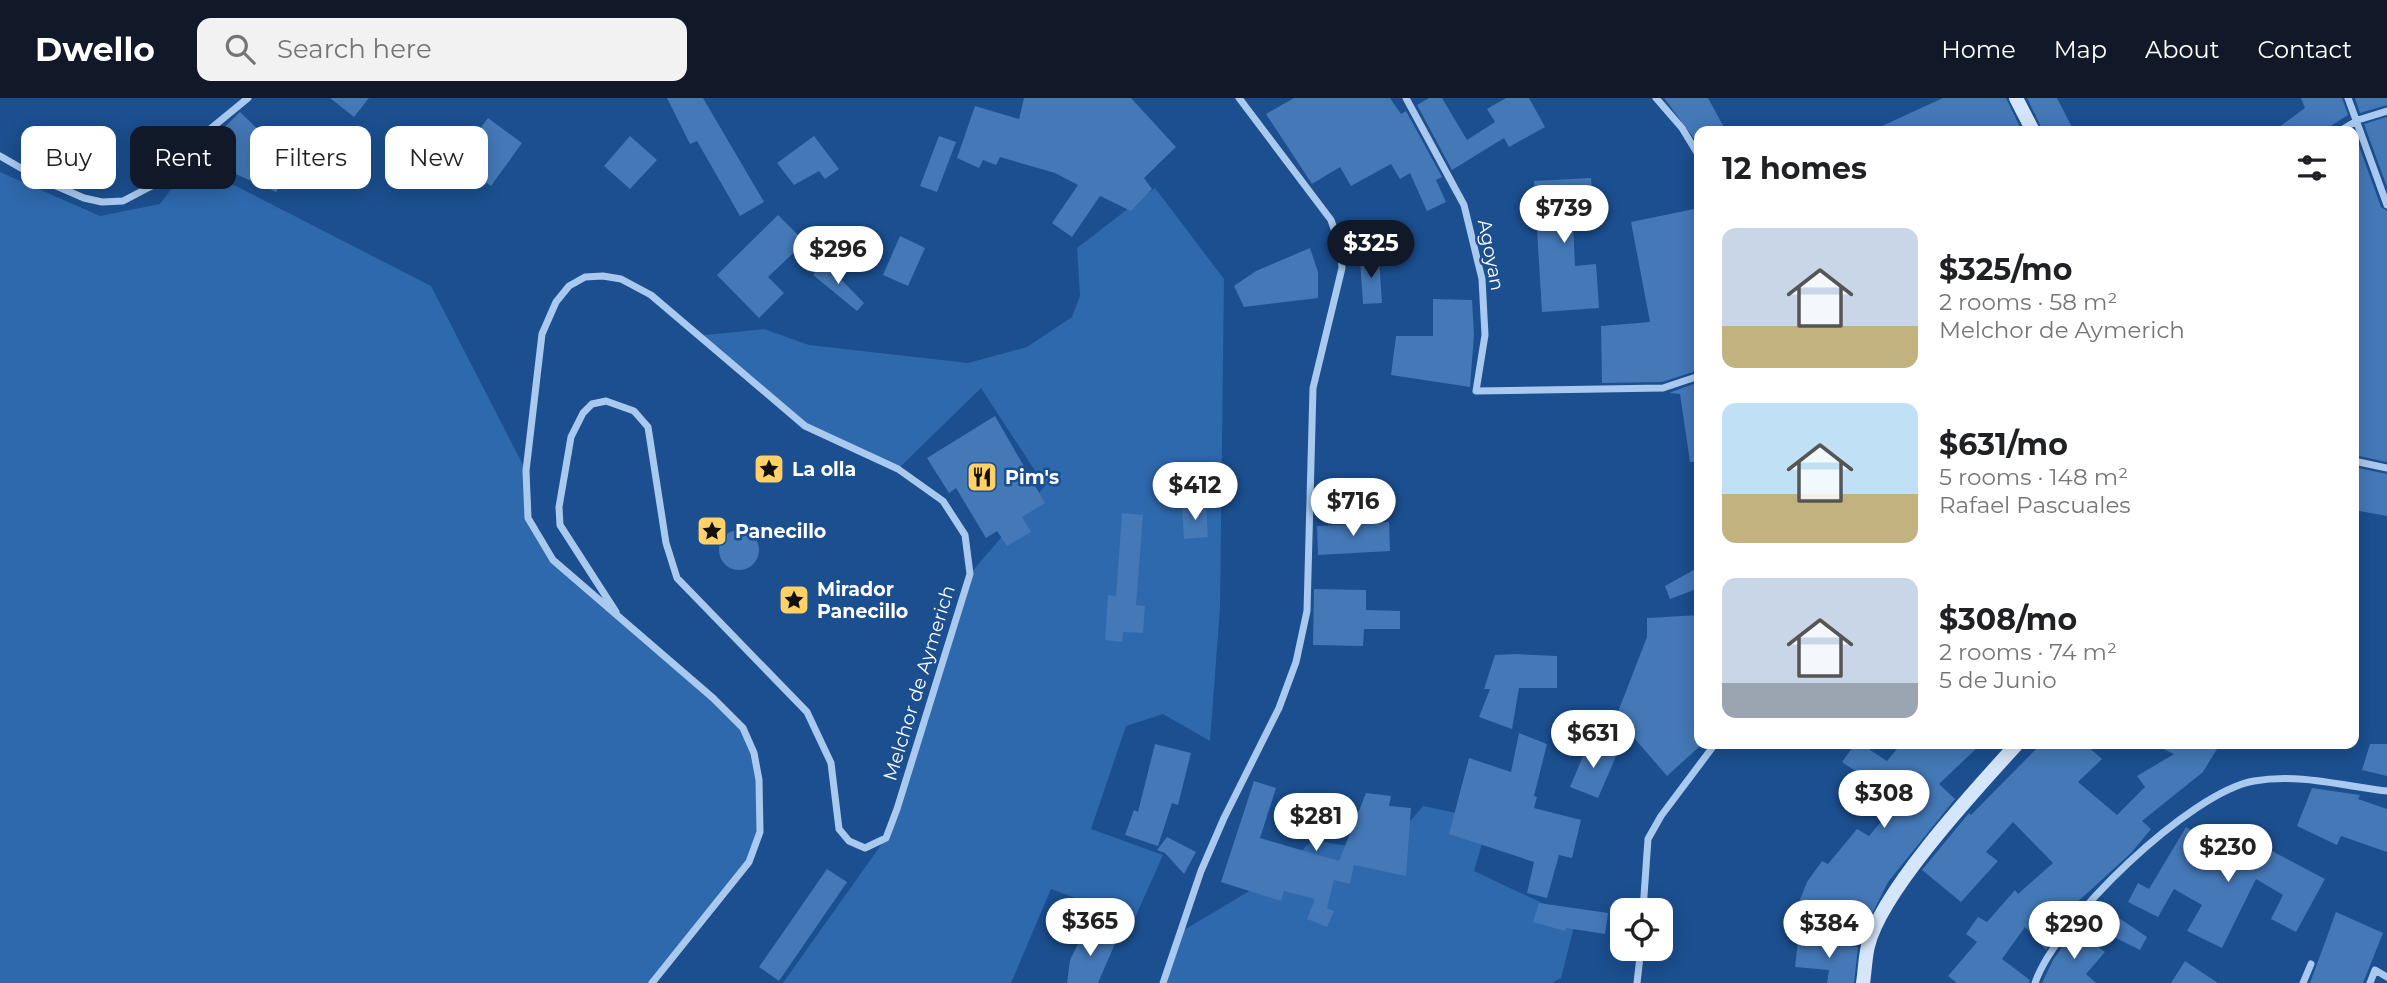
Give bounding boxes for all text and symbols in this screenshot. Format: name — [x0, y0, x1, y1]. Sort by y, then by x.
search box — [197, 18, 687, 81]
text: Dwello — [35, 29, 155, 69]
icon: search — [221, 30, 259, 68]
text: Search here — [277, 33, 432, 65]
text: Home — [1941, 35, 2016, 64]
text: Map — [2054, 35, 2107, 64]
text: About — [2145, 35, 2219, 64]
text: Contact — [2257, 35, 2352, 64]
chip: Buy — [21, 126, 116, 189]
chip: Rent — [130, 126, 236, 189]
chip: Filters — [250, 126, 371, 189]
chip: New — [385, 126, 488, 189]
icon: filters — [2293, 149, 2331, 187]
text: 12 homes — [1722, 150, 1867, 187]
pin: $739 — [1523, 186, 1605, 245]
text: $739 — [1536, 194, 1592, 222]
street label: Agoyan — [1473, 217, 1509, 293]
pin: $325 — [1330, 220, 1412, 280]
pin: $296 — [797, 226, 879, 286]
text: $325 — [1343, 229, 1399, 257]
text: $296 — [809, 235, 867, 263]
text: $325/mo — [1939, 251, 2072, 288]
icon: home — [1778, 256, 1862, 340]
text: 2 rooms · 58 m² — [1939, 288, 2117, 316]
text: Melchor de Aymerich — [1939, 316, 2185, 344]
text: $631/mo — [1939, 426, 2068, 463]
icon: home — [1778, 431, 1862, 515]
place icon: La olla — [752, 452, 786, 486]
place label: La olla — [792, 458, 856, 481]
restaurant icon: Pim's — [965, 460, 999, 494]
pin: $412 — [1154, 462, 1236, 522]
text: 5 rooms · 148 m² — [1939, 463, 2128, 491]
place label: Pim's — [1005, 466, 1059, 489]
text: $412 — [1169, 471, 1221, 499]
pin: $716 — [1312, 478, 1394, 538]
text: $716 — [1327, 487, 1379, 515]
text: Rafael Pascuales — [1939, 491, 2131, 519]
place icon: Panecillo — [695, 514, 729, 548]
place label: Panecillo — [735, 520, 826, 543]
place label: Mirador Panecillo — [817, 578, 908, 623]
place icon: Mirador Panecillo — [777, 583, 811, 617]
street label: Melchor de Aymerich — [878, 583, 960, 783]
text: $308/mo — [1939, 601, 2077, 638]
icon: home — [1778, 606, 1862, 690]
text: 2 rooms · 74 m² — [1939, 638, 2117, 666]
text: 5 de Junio — [1939, 666, 2057, 694]
pin: $631 — [1552, 710, 1634, 770]
text: $631 — [1567, 719, 1619, 747]
pin: $308 — [1843, 770, 1925, 830]
text: $308 — [1854, 779, 1914, 807]
pin: $281 — [1275, 794, 1357, 853]
text: $281 — [1290, 802, 1342, 830]
pin: $230 — [2187, 824, 2269, 884]
text: $230 — [2199, 833, 2257, 861]
pin: $365 — [1049, 898, 1131, 958]
map controls — [1610, 898, 1673, 961]
button: locate — [1610, 898, 1673, 961]
pin: $384 — [1788, 900, 1870, 960]
pin: $290 — [2033, 902, 2115, 961]
text: $365 — [1062, 907, 1118, 935]
text: $384 — [1799, 909, 1859, 937]
text: $290 — [2045, 910, 2103, 938]

